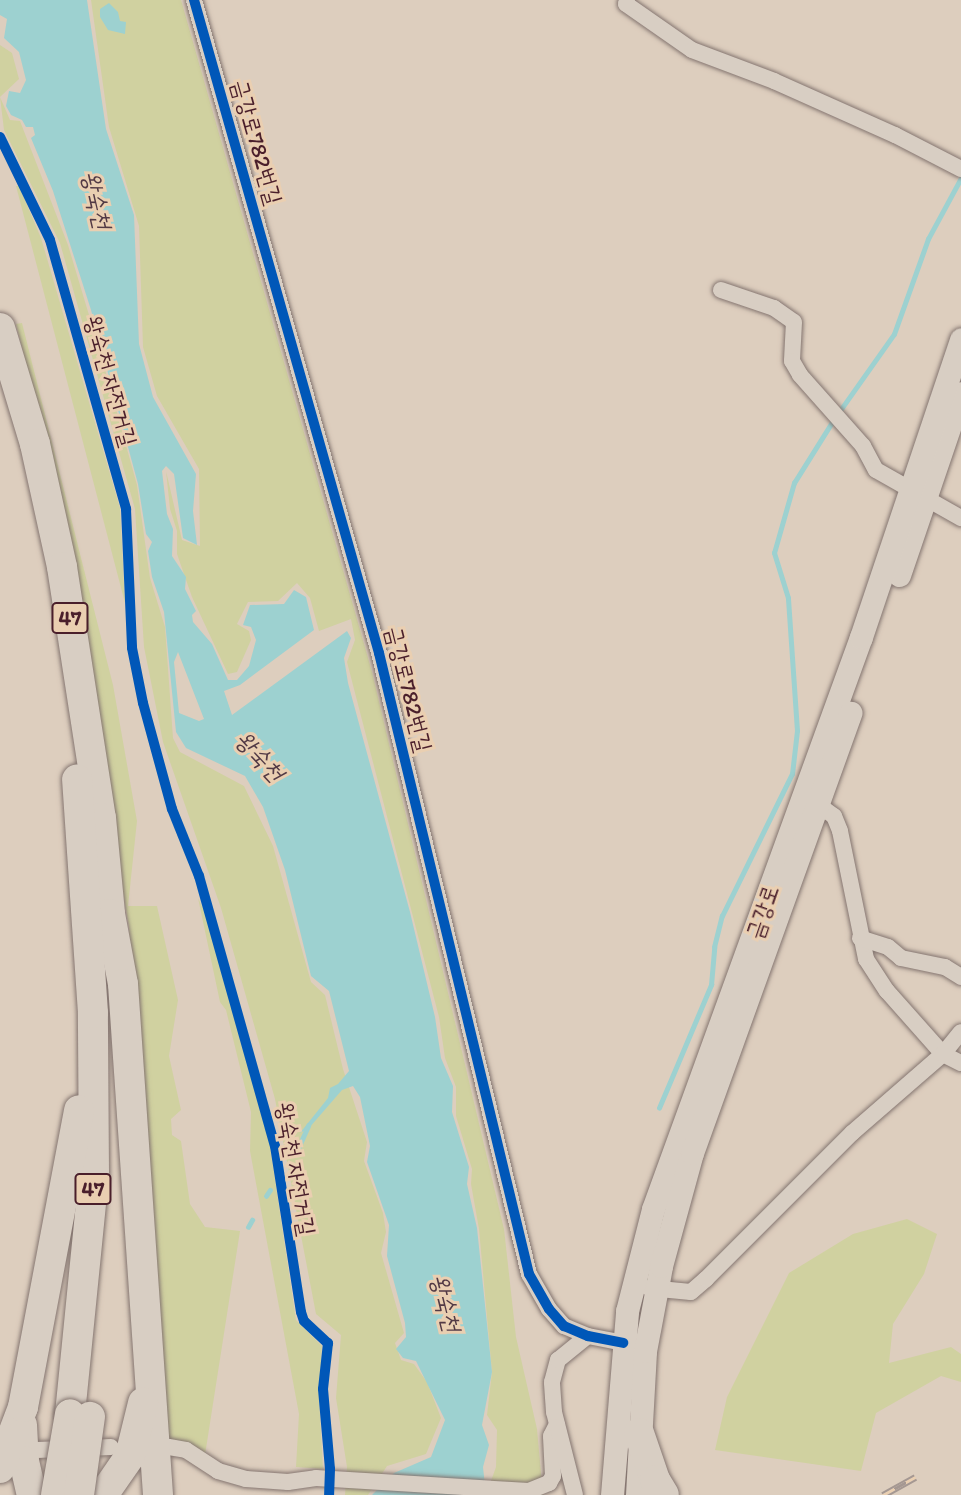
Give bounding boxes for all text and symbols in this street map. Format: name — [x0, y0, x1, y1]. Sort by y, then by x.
street label: 금강로782번길 — [226, 76, 288, 208]
water label: 왕숙천 — [76, 169, 118, 231]
street label: 왕숙천 자전거길 — [79, 312, 143, 450]
road number: 47 — [51, 600, 89, 636]
street label: 금강로782번길 — [380, 623, 438, 755]
water label: 왕숙천 — [230, 725, 290, 787]
street label: 금강로 — [740, 881, 784, 943]
street label: 왕숙천 자전거길 — [271, 1100, 321, 1238]
road number: 47 — [74, 1172, 112, 1206]
water label: 왕숙천 — [425, 1271, 467, 1335]

